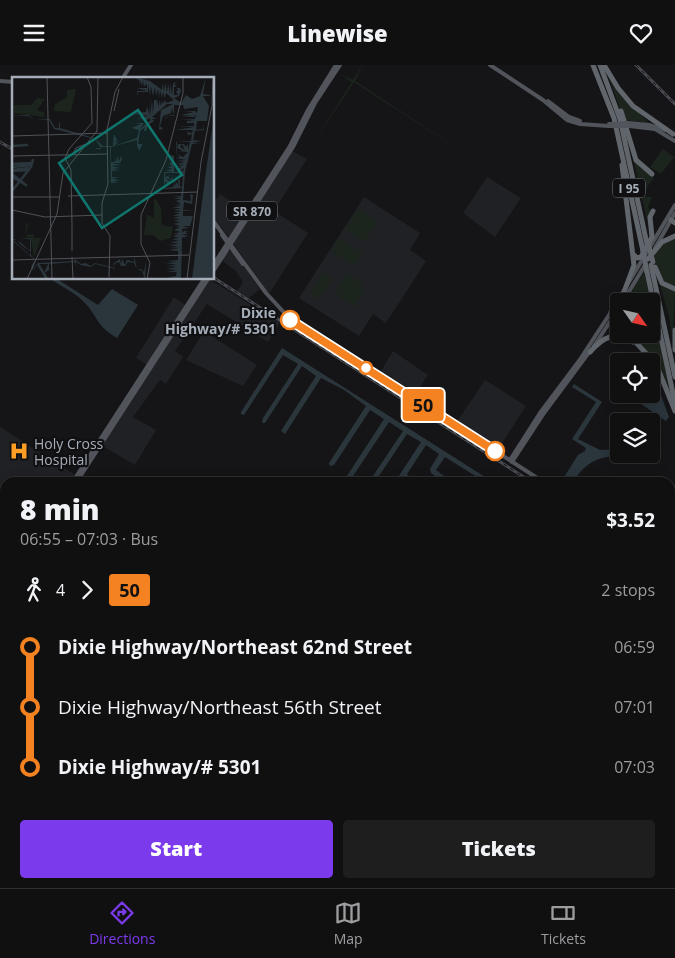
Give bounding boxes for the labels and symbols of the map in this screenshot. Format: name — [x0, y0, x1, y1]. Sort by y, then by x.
inset map — [12, 77, 215, 280]
road number: I 95 — [613, 179, 645, 197]
road number: SR 870 — [227, 201, 277, 221]
north arrow — [610, 293, 660, 343]
place label: Dixie Highway/# 5301 — [165, 303, 276, 338]
marker: Dixie Highway/# 5301 — [280, 310, 300, 330]
unlabelled marker — [359, 361, 373, 375]
line badge: 50 — [400, 389, 446, 421]
place label: Holy Cross Hospital — [34, 434, 104, 469]
hospital icon: Holy Cross Hospital — [8, 440, 30, 462]
unlabelled marker — [485, 441, 505, 461]

